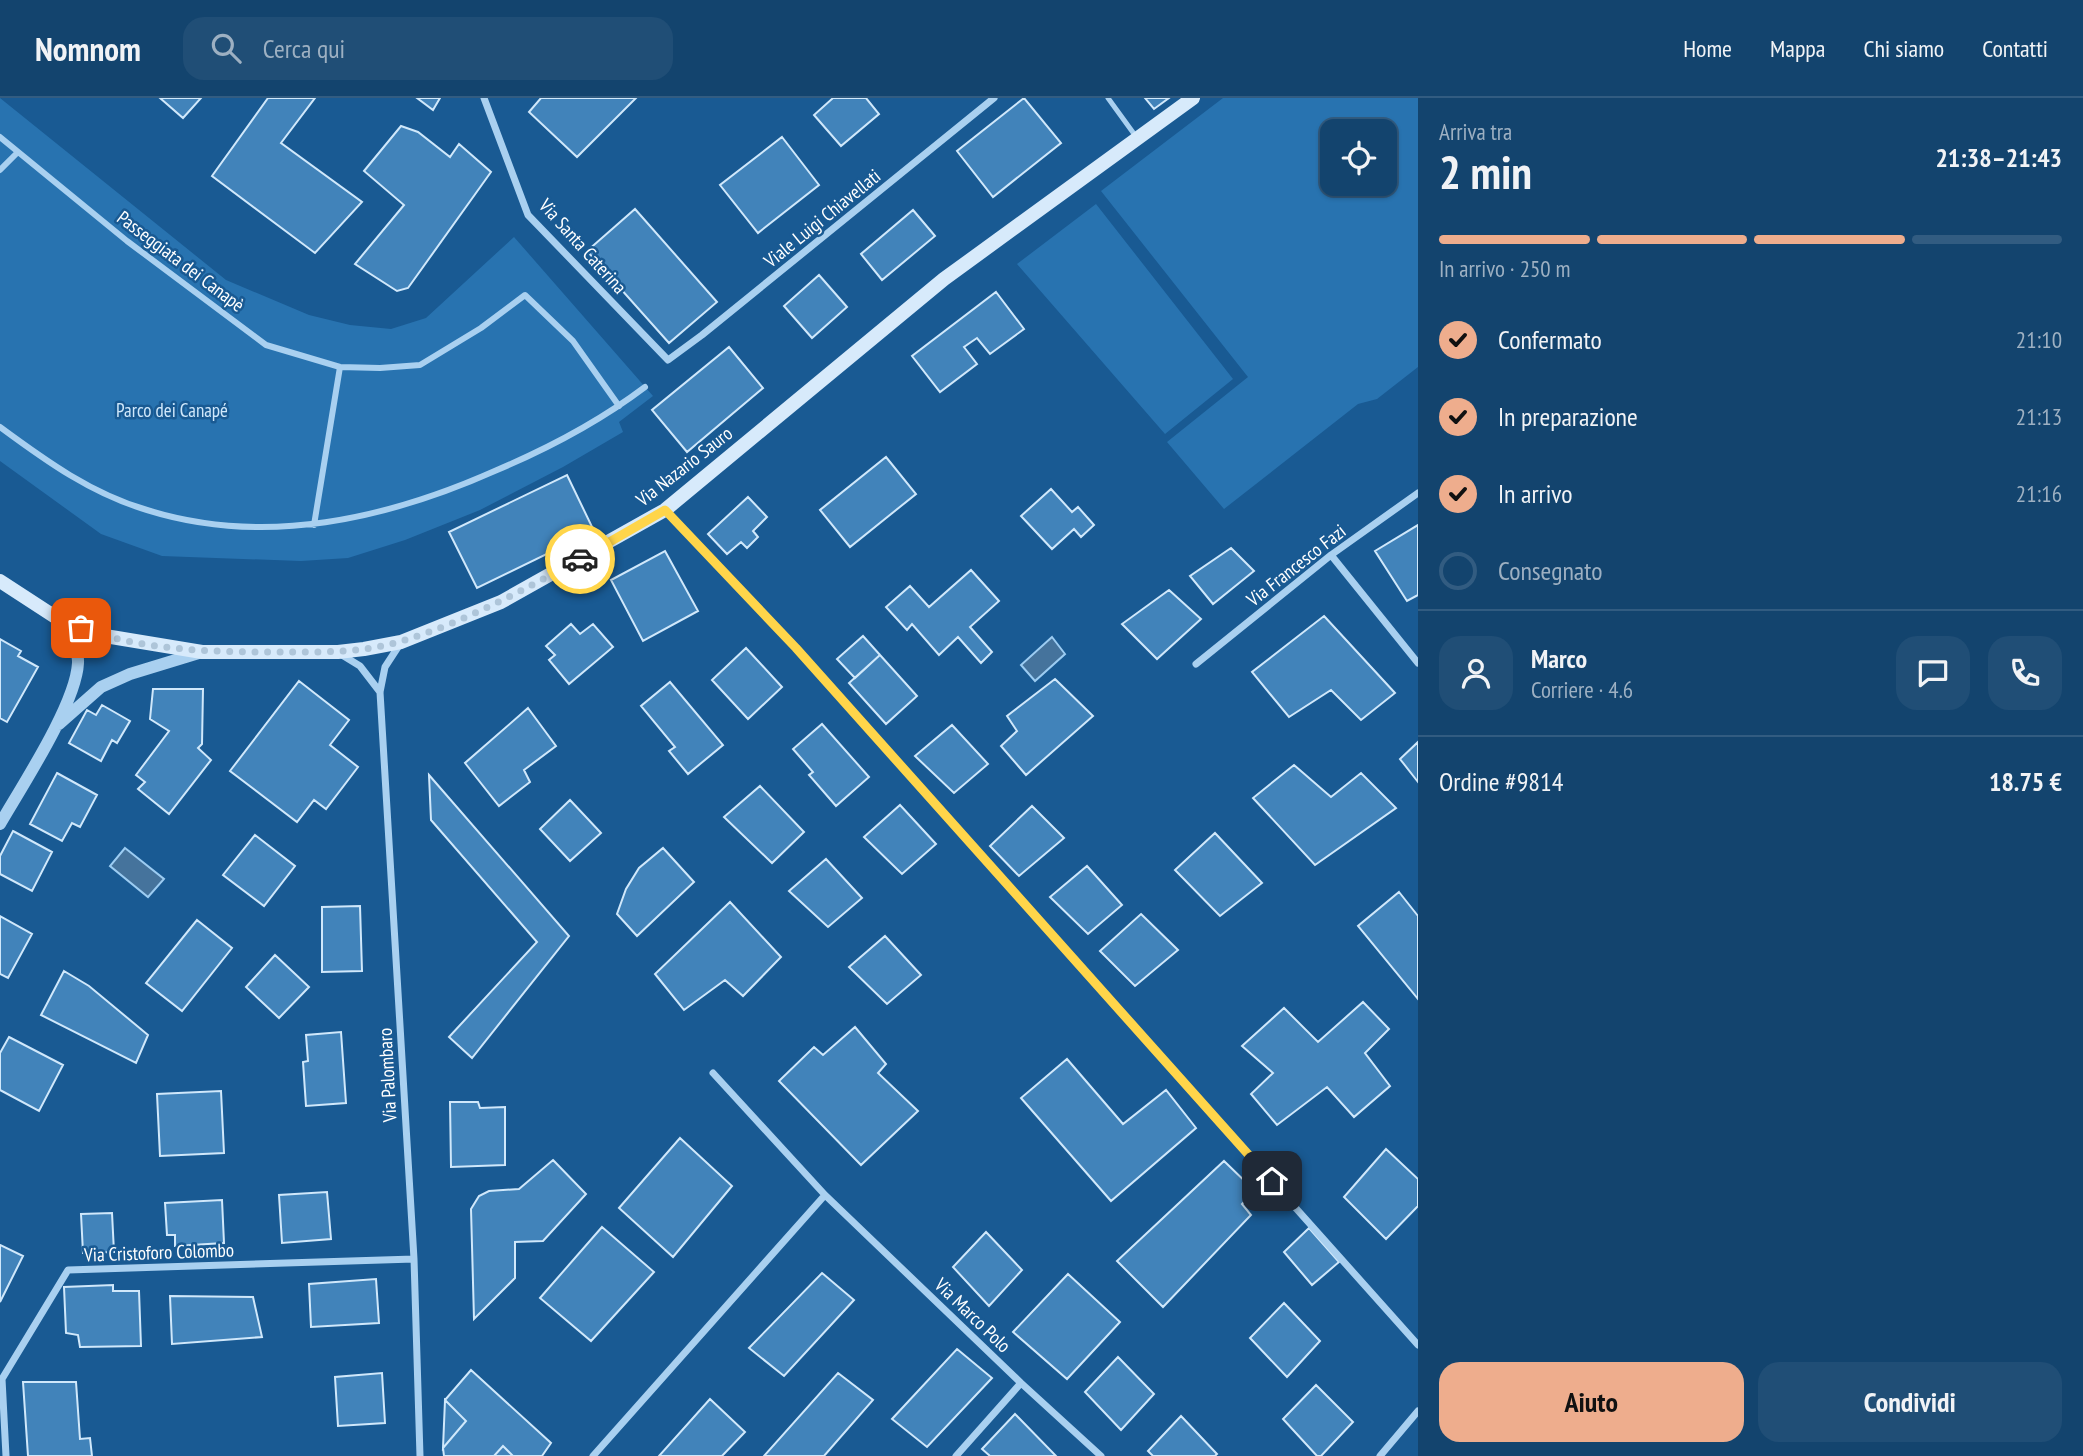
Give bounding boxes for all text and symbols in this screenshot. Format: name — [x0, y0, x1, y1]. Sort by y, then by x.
search box — [183, 17, 673, 80]
text: Nomnom — [35, 27, 141, 70]
icon: search — [207, 29, 245, 67]
text: Cerca qui — [263, 32, 345, 65]
text: Home — [1683, 33, 1732, 64]
text: Mappa — [1770, 33, 1825, 64]
text: Chi siamo — [1863, 33, 1944, 64]
text: Contatti — [1982, 33, 2048, 64]
text: Arriva tra — [1439, 117, 1512, 146]
map controls — [1320, 119, 1397, 196]
button: locate — [1320, 119, 1397, 196]
text: 21:38–21:43 — [1935, 141, 2062, 174]
text: 2 min — [1439, 142, 1532, 202]
street label: Viale Luigi Chiavellati — [758, 164, 885, 273]
street label: Via Santa Caterina — [533, 193, 632, 299]
street label: Passeggiata dei Canapè — [112, 205, 250, 317]
text: In arrivo · 250 m — [1439, 254, 1571, 283]
icon: check — [1439, 321, 1477, 359]
text: Confermato — [1498, 323, 1602, 356]
text: 21:10 — [2016, 325, 2062, 354]
park label: Parco dei Canapé — [116, 398, 228, 422]
icon: check — [1439, 398, 1477, 436]
text: In preparazione — [1498, 400, 1638, 433]
text: 21:13 — [2016, 402, 2062, 431]
street label: Via Nazario Sauro — [630, 421, 737, 512]
icon: check — [1439, 475, 1477, 513]
text: In arrivo — [1498, 477, 1573, 510]
text: 21:16 — [2016, 479, 2062, 508]
street label: Via Francesco Fazi — [1241, 519, 1350, 612]
courier — [545, 524, 615, 594]
icon: car — [561, 540, 599, 578]
text: Consegnato — [1498, 554, 1602, 587]
pin — [51, 598, 111, 658]
icon: bag — [62, 609, 100, 647]
button: person — [1439, 636, 1513, 710]
button: chat — [1896, 636, 1970, 710]
button: phone — [1988, 636, 2062, 710]
text: Marco — [1531, 642, 1587, 675]
text: Corriere · 4.6 — [1531, 675, 1633, 704]
text: Ordine #9814 — [1439, 765, 1563, 798]
text: 18.75 € — [1989, 765, 2062, 798]
street label: Via Palombaro — [373, 1027, 402, 1124]
pin — [1242, 1151, 1302, 1211]
icon: home — [1253, 1162, 1291, 1200]
street label: Via Cristoforo Colombo — [83, 1237, 234, 1267]
street label: Via Marco Polo — [929, 1272, 1016, 1357]
button: Aiuto — [1439, 1362, 1744, 1442]
button: Condividi — [1758, 1362, 2062, 1442]

